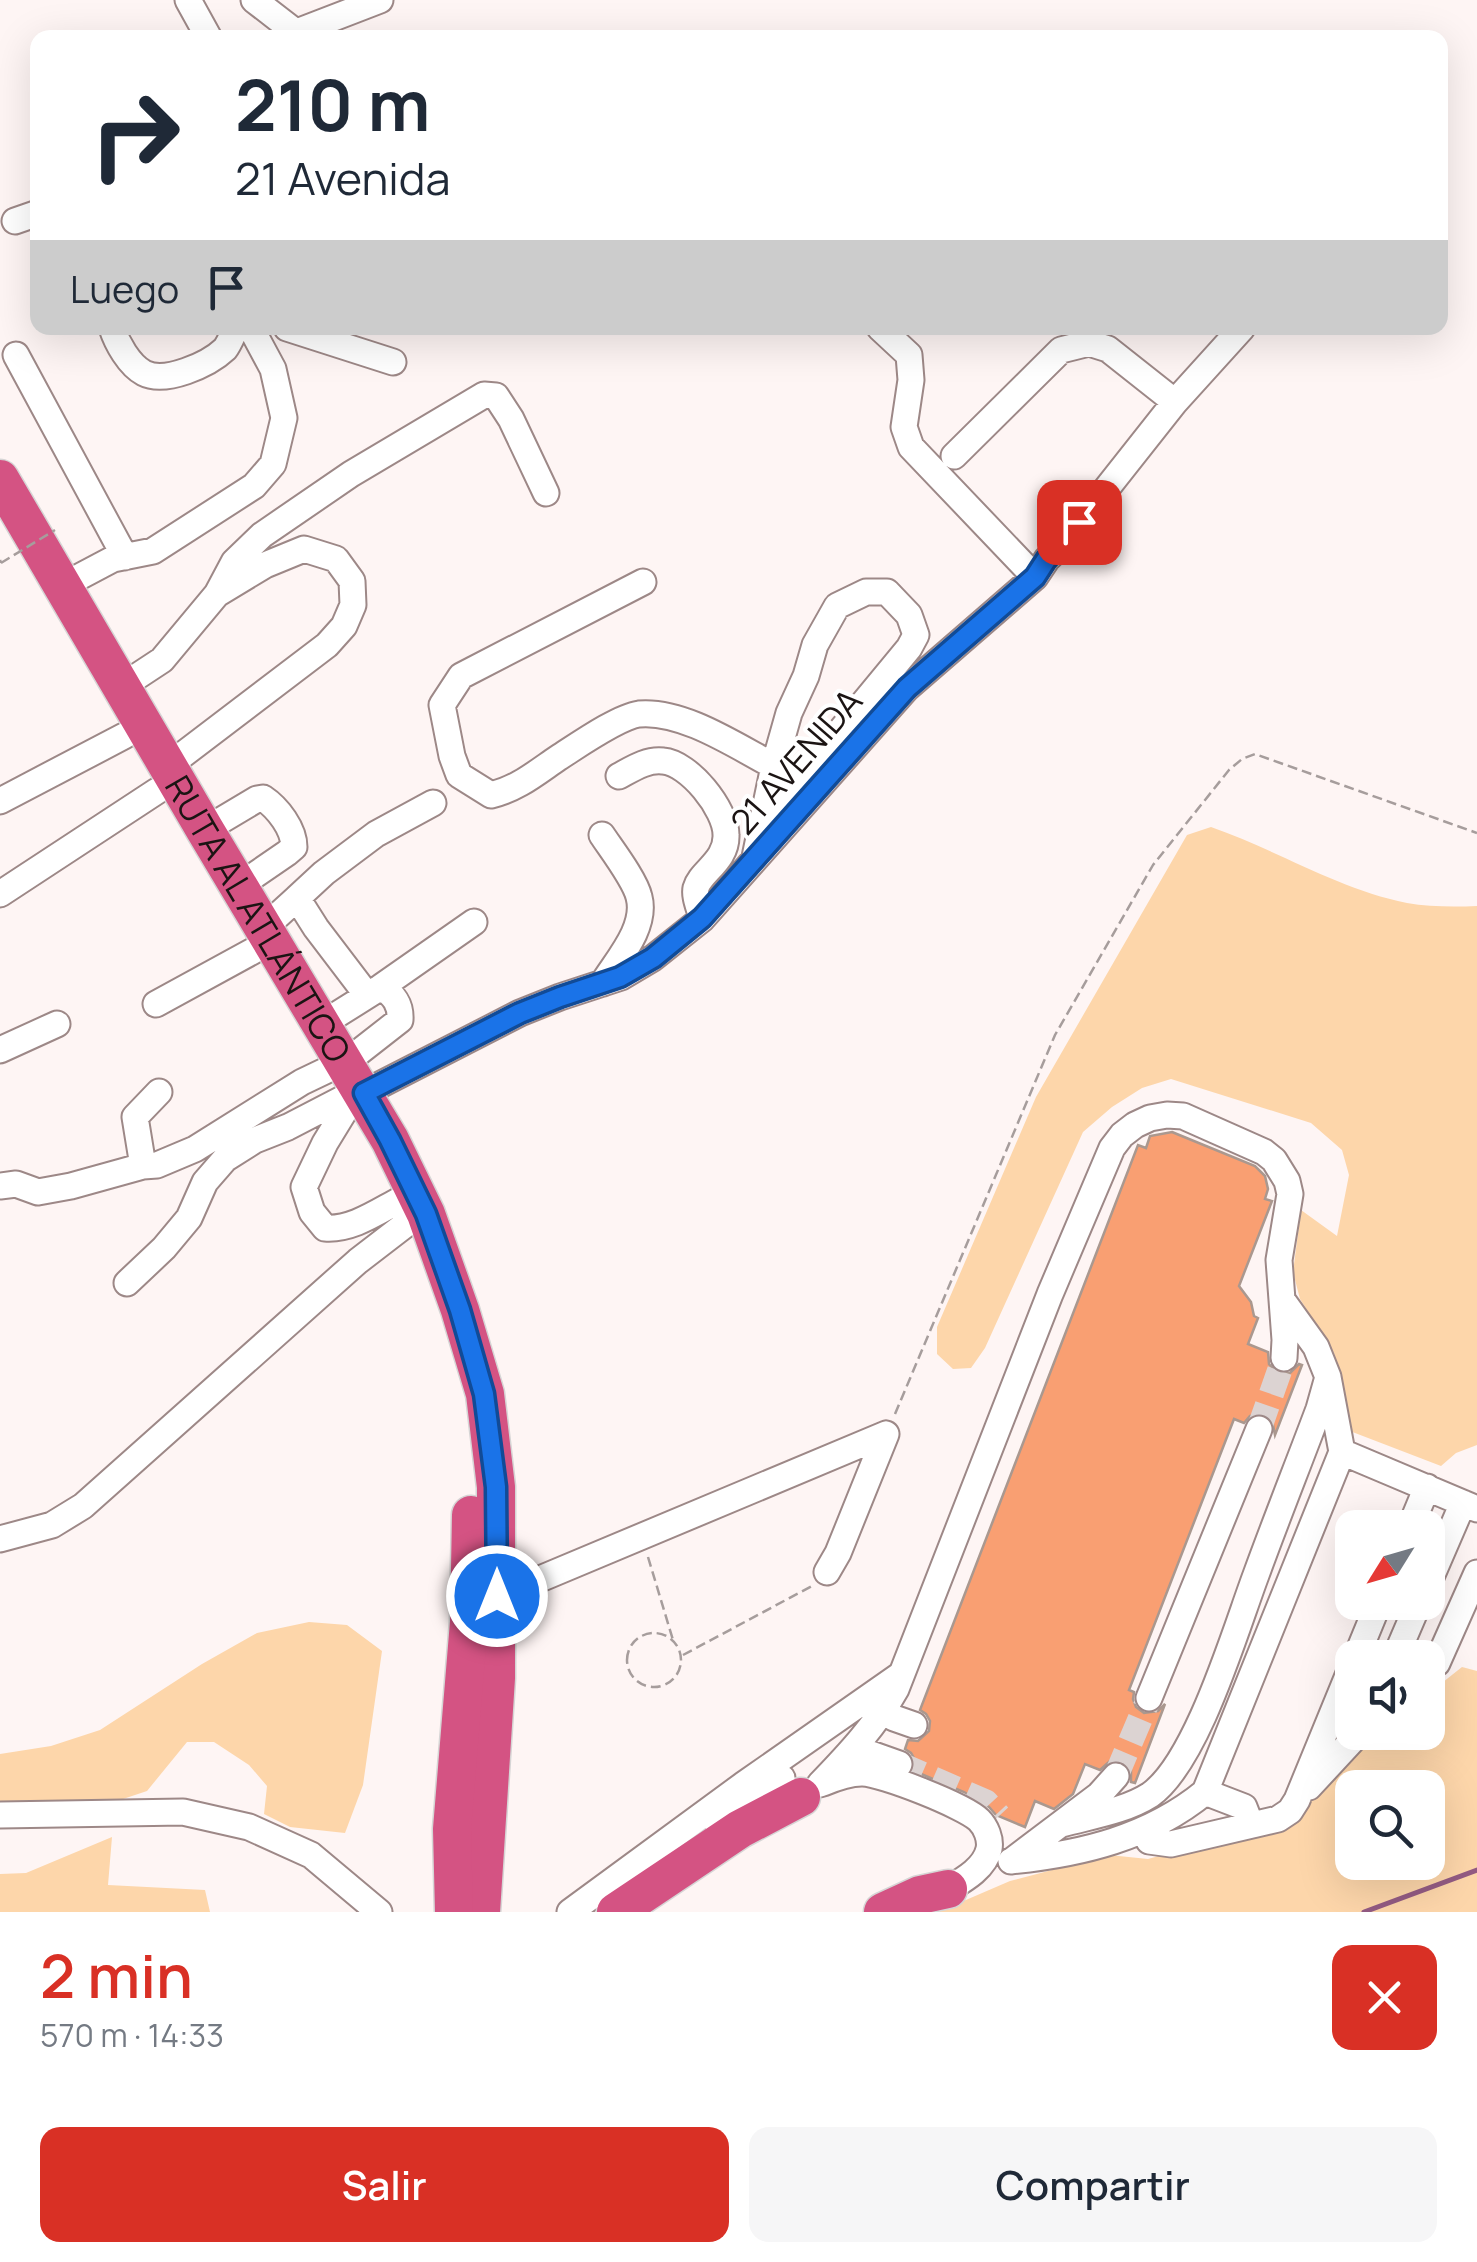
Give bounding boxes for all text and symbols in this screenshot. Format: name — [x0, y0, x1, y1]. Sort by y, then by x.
text: 210 m — [235, 56, 430, 152]
icon: right — [70, 70, 200, 200]
text: 21 Avenida — [235, 147, 450, 209]
icon: arrive — [199, 260, 254, 315]
text: Luego — [70, 262, 179, 314]
pin — [1037, 480, 1122, 565]
icon: arrive — [1052, 495, 1107, 550]
street label: 21 AVENIDA — [719, 678, 873, 844]
street label: RUTA AL ATLÁNTICO — [154, 767, 362, 1071]
north arrow — [1335, 1510, 1445, 1620]
map controls — [1335, 1510, 1445, 1880]
position arrow — [445, 1544, 549, 1648]
button: sound — [1335, 1640, 1445, 1750]
button: search — [1335, 1770, 1445, 1880]
text: 2 min — [40, 1934, 193, 2016]
button: close — [1332, 1945, 1437, 2050]
text: 570 m · 14:33 — [40, 2013, 224, 2057]
button: Salir — [40, 2127, 729, 2242]
button: Compartir — [749, 2127, 1437, 2242]

